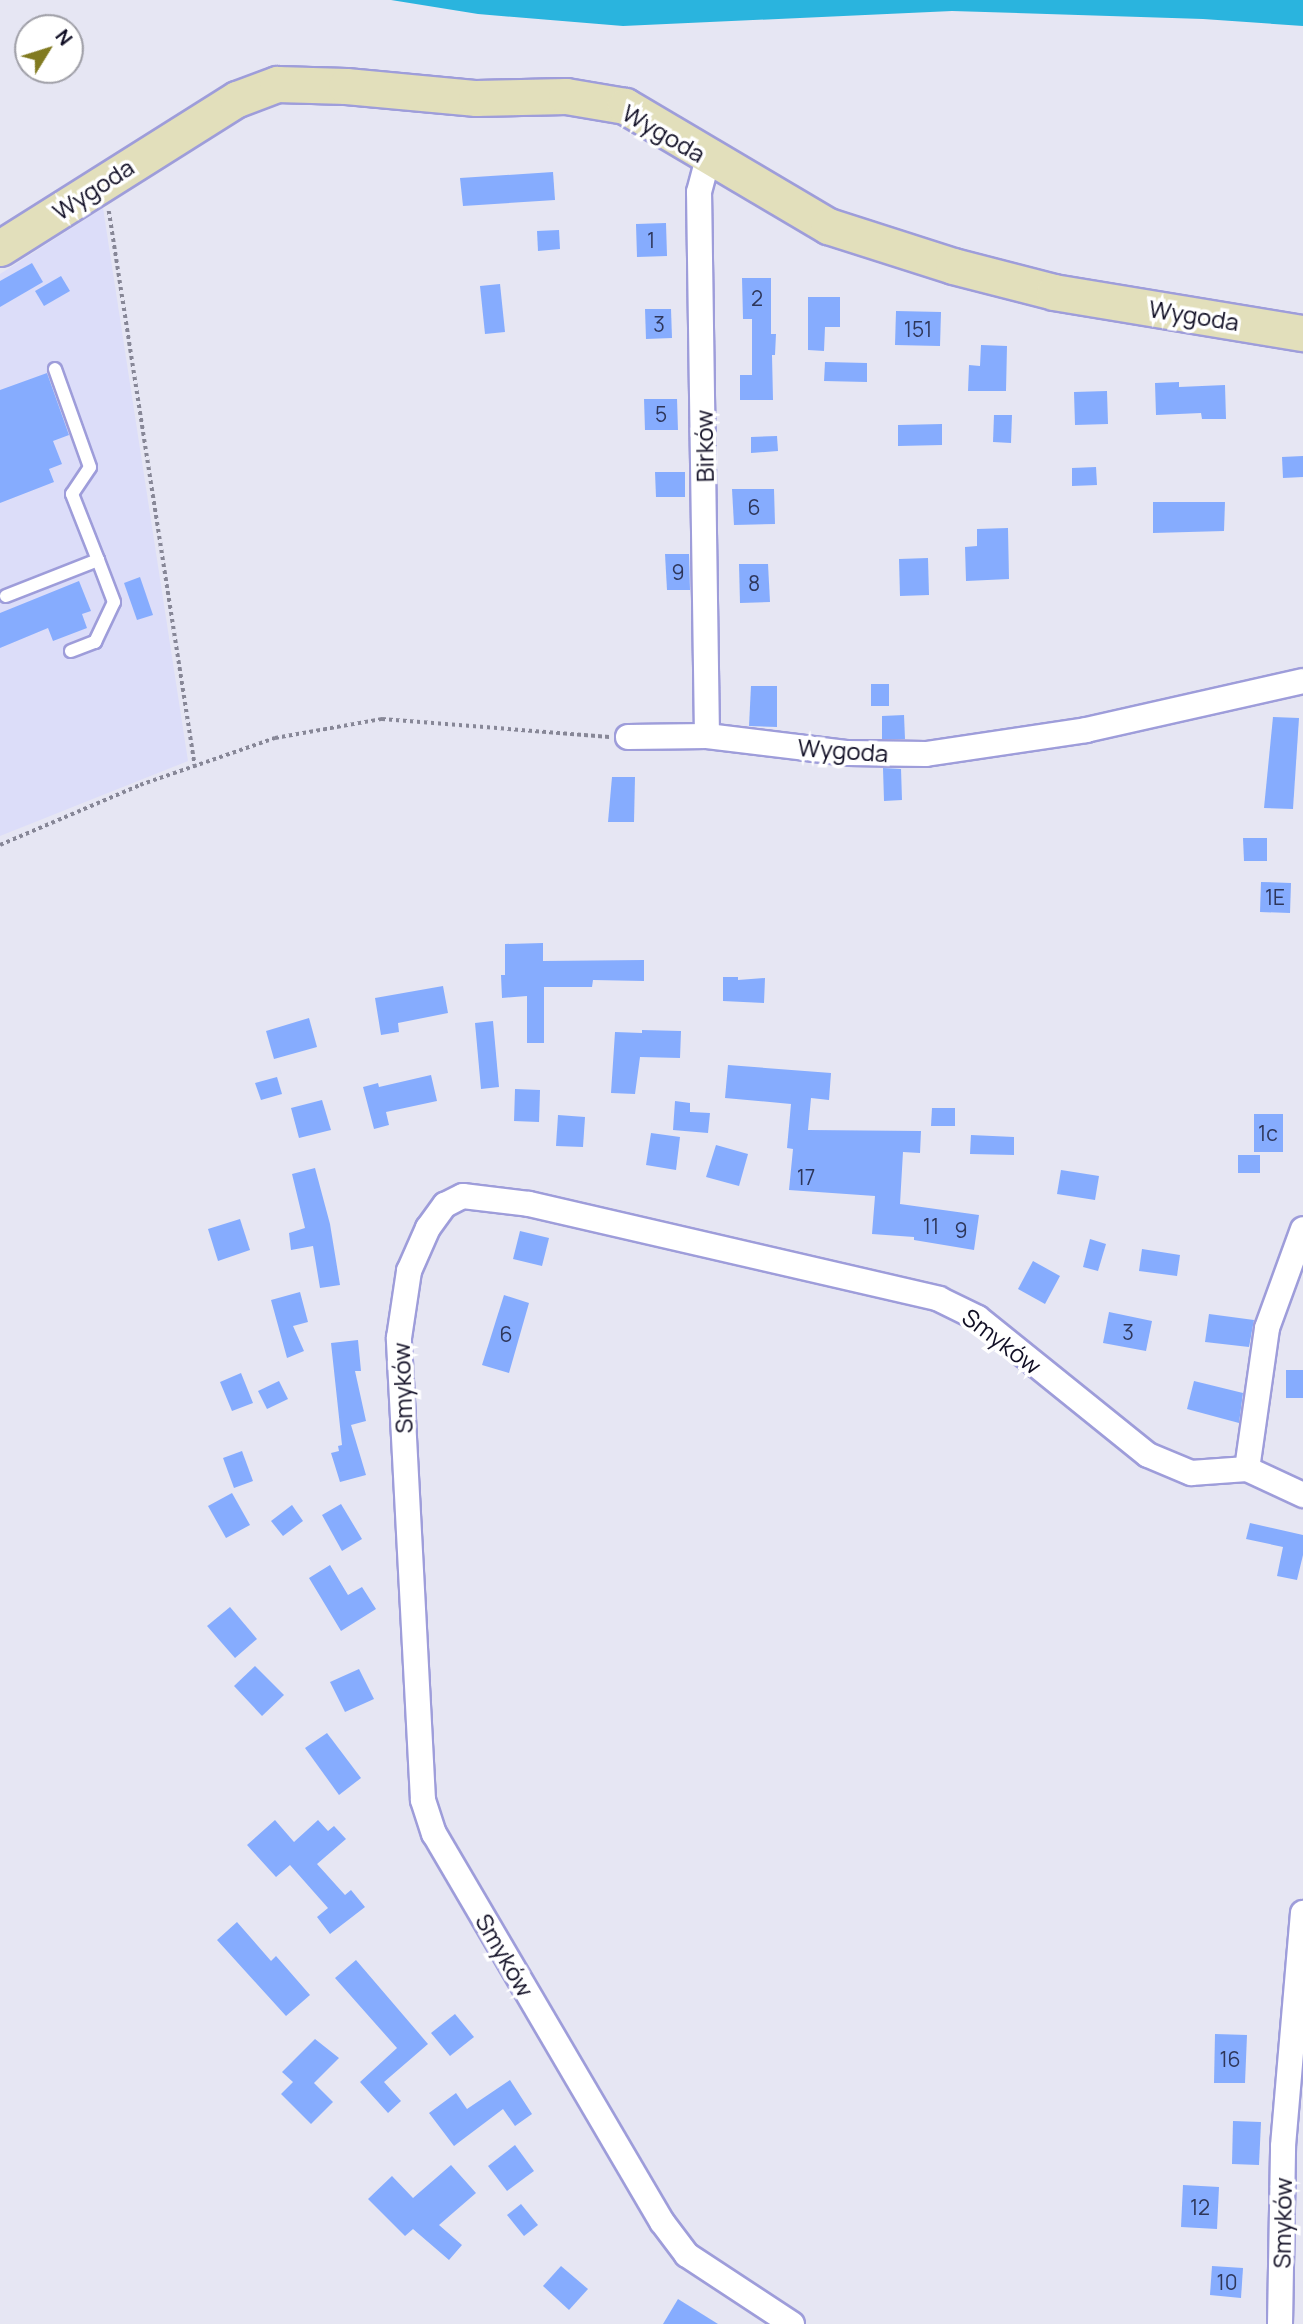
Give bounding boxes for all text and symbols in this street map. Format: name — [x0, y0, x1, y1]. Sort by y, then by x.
north arrow — [14, 14, 84, 84]
text: N — [50, 24, 78, 51]
street label: Wygoda — [618, 98, 710, 168]
street label: Wygoda — [47, 152, 139, 226]
house number: 1 — [647, 227, 655, 253]
house number: 2 — [751, 285, 763, 311]
street label: Wygoda — [1147, 294, 1241, 336]
house number: 3 — [653, 311, 665, 337]
house number: 151 — [904, 316, 932, 342]
house number: 5 — [655, 401, 667, 427]
street label: Birków — [689, 409, 719, 483]
house number: 6 — [747, 494, 761, 520]
house number: 9 — [671, 559, 685, 585]
house number: 8 — [748, 570, 760, 596]
street label: Wygoda — [797, 732, 889, 768]
house number: 1E — [1265, 884, 1285, 910]
house number: 1c — [1258, 1120, 1278, 1146]
house number: 17 — [797, 1164, 815, 1190]
house number: 11 — [923, 1213, 939, 1239]
house number: 9 — [954, 1217, 968, 1243]
street label: Smyków — [957, 1302, 1047, 1380]
house number: 3 — [1122, 1319, 1134, 1345]
house number: 6 — [499, 1321, 513, 1347]
street label: Smyków — [386, 1342, 418, 1434]
street label: Smyków — [470, 1908, 540, 2002]
house number: 16 — [1219, 2046, 1241, 2072]
street label: Smyków — [1267, 2177, 1297, 2269]
house number: 12 — [1190, 2194, 1210, 2220]
house number: 10 — [1217, 2269, 1237, 2295]

